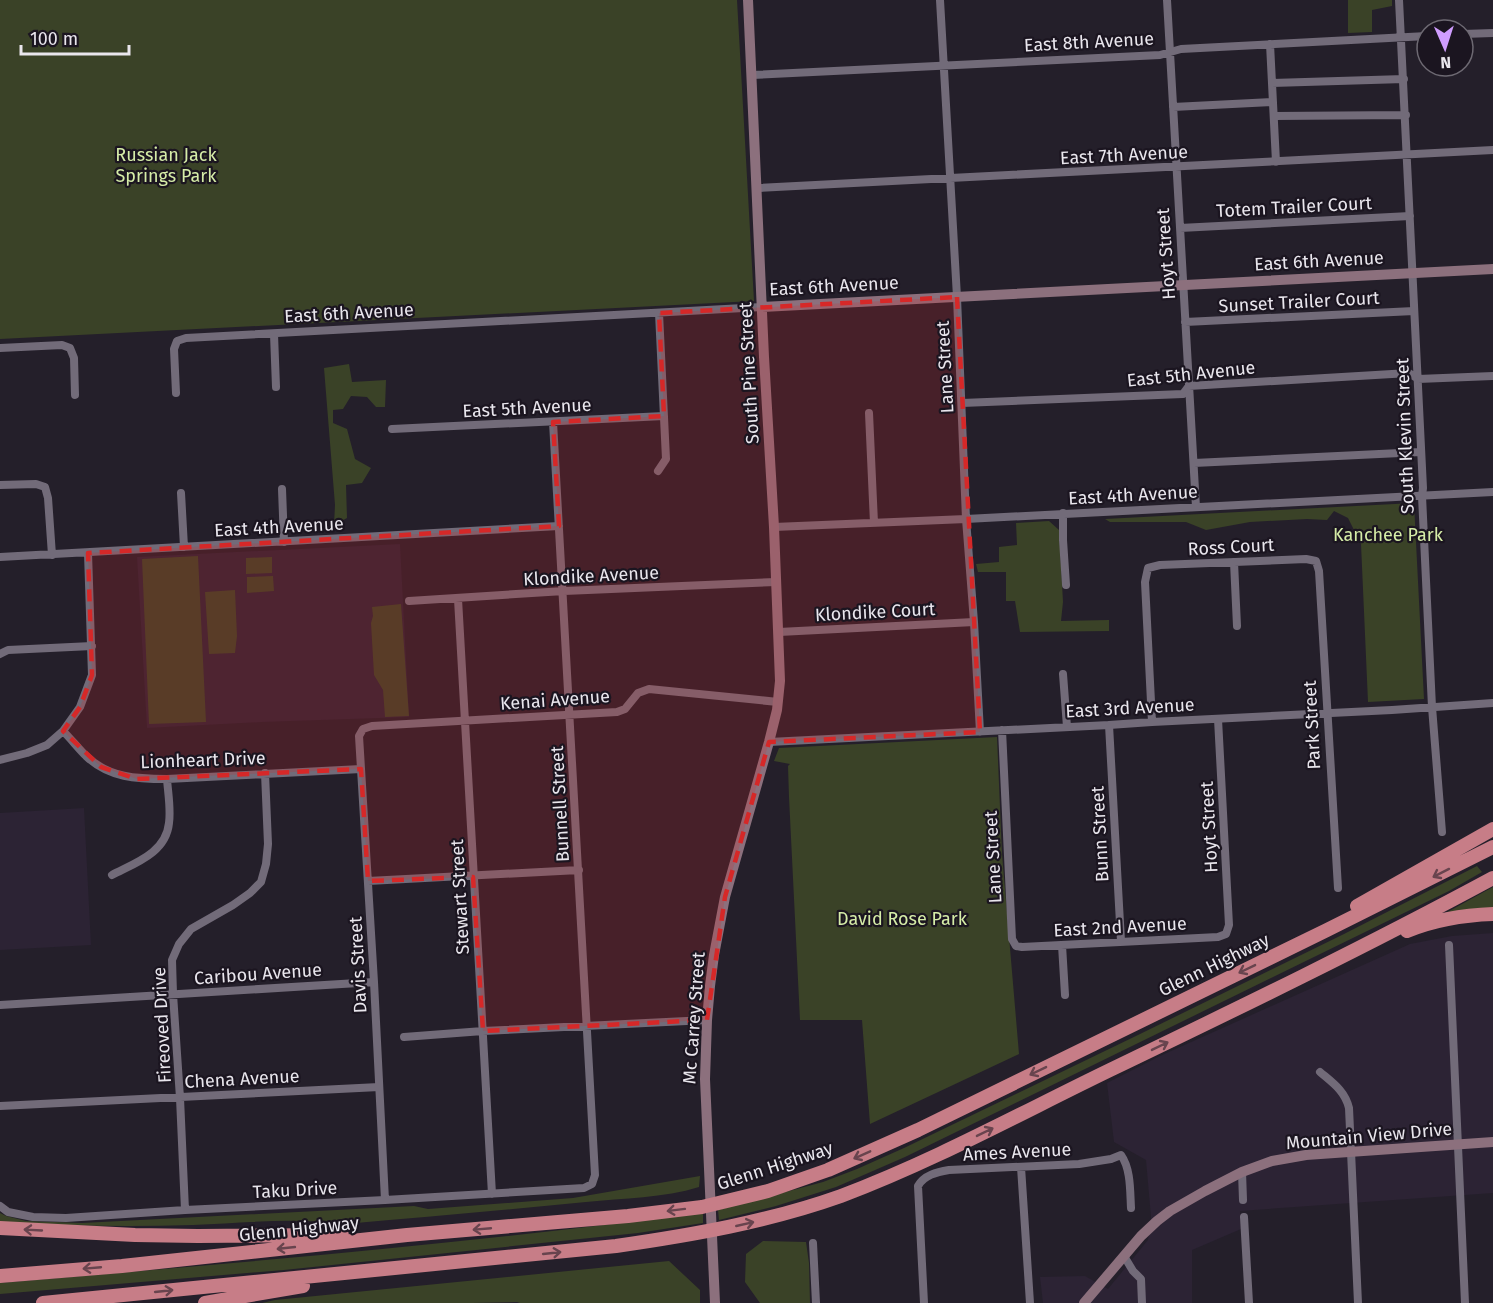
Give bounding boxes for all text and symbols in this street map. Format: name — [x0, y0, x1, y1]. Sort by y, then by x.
scale bar — [21, 18, 129, 56]
north arrow — [1415, 18, 1475, 78]
text: 100 m — [30, 28, 78, 50]
street label: East 8th Avenue — [1023, 28, 1155, 56]
text: N — [1440, 53, 1452, 72]
street label: East 7th Avenue — [1059, 141, 1189, 169]
park label: Russian Jack Springs Park — [115, 144, 217, 187]
street label: Totem Trailer Court — [1216, 192, 1373, 222]
street label: Hoyt Street — [1152, 207, 1180, 300]
street label: East 6th Avenue — [1254, 247, 1384, 275]
street label: East 6th Avenue — [769, 272, 899, 300]
street label: Sunset Trailer Court — [1218, 287, 1381, 317]
street label: East 6th Avenue — [284, 299, 414, 327]
street label: South Pine Street — [734, 301, 764, 445]
street label: Lane Street — [932, 320, 958, 414]
street label: East 5th Avenue — [1126, 356, 1256, 392]
street label: South Klevin Street — [1391, 357, 1419, 514]
street label: East 5th Avenue — [462, 394, 592, 422]
street label: East 4th Avenue — [1068, 481, 1198, 509]
street label: East 4th Avenue — [214, 513, 344, 541]
park label: Kanchee Park — [1333, 524, 1444, 546]
street label: Ross Court — [1187, 534, 1275, 560]
street label: Klondike Avenue — [522, 561, 660, 591]
street label: Klondike Court — [814, 598, 936, 626]
street label: Park Street — [1299, 679, 1325, 770]
street label: Kenai Avenue — [499, 685, 611, 715]
street label: East 3rd Avenue — [1065, 694, 1195, 722]
street label: Bunnell Street — [546, 745, 574, 863]
street label: Lionheart Drive — [140, 747, 266, 773]
street label: Hoyt Street — [1196, 780, 1222, 873]
street label: Bunn Street — [1086, 785, 1114, 883]
street label: Lane Street — [980, 810, 1006, 904]
street label: Stewart Street — [446, 838, 474, 955]
one-way arrow — [1432, 868, 1450, 879]
park label: David Rose Park — [837, 908, 968, 930]
street label: East 2nd Avenue — [1053, 913, 1187, 941]
street label: Davis Street — [344, 916, 372, 1014]
street label: Glenn Highway — [1155, 929, 1273, 1001]
street label: Mc Carrey Street — [678, 951, 710, 1085]
street label: Caribou Avenue — [193, 959, 323, 989]
one-way arrow — [1239, 964, 1257, 975]
street label: Fireoved Drive — [148, 966, 176, 1084]
one-way arrow — [1151, 1039, 1169, 1051]
street label: Chena Avenue — [184, 1065, 300, 1093]
one-way arrow — [1030, 1066, 1048, 1078]
street label: Mountain View Drive — [1285, 1118, 1453, 1154]
one-way arrow — [976, 1125, 994, 1137]
street label: Glenn Highway — [714, 1137, 836, 1195]
street label: Ames Avenue — [962, 1138, 1072, 1166]
one-way arrow — [853, 1150, 871, 1161]
street label: Taku Drive — [252, 1177, 338, 1203]
one-way arrow — [666, 1205, 686, 1216]
street label: Glenn Highway — [238, 1212, 360, 1246]
one-way arrow — [735, 1217, 754, 1229]
one-way arrow — [24, 1224, 44, 1235]
one-way arrow — [472, 1224, 492, 1235]
one-way arrow — [276, 1243, 296, 1254]
one-way arrow — [542, 1247, 562, 1258]
one-way arrow — [82, 1263, 102, 1274]
one-way arrow — [154, 1285, 174, 1296]

